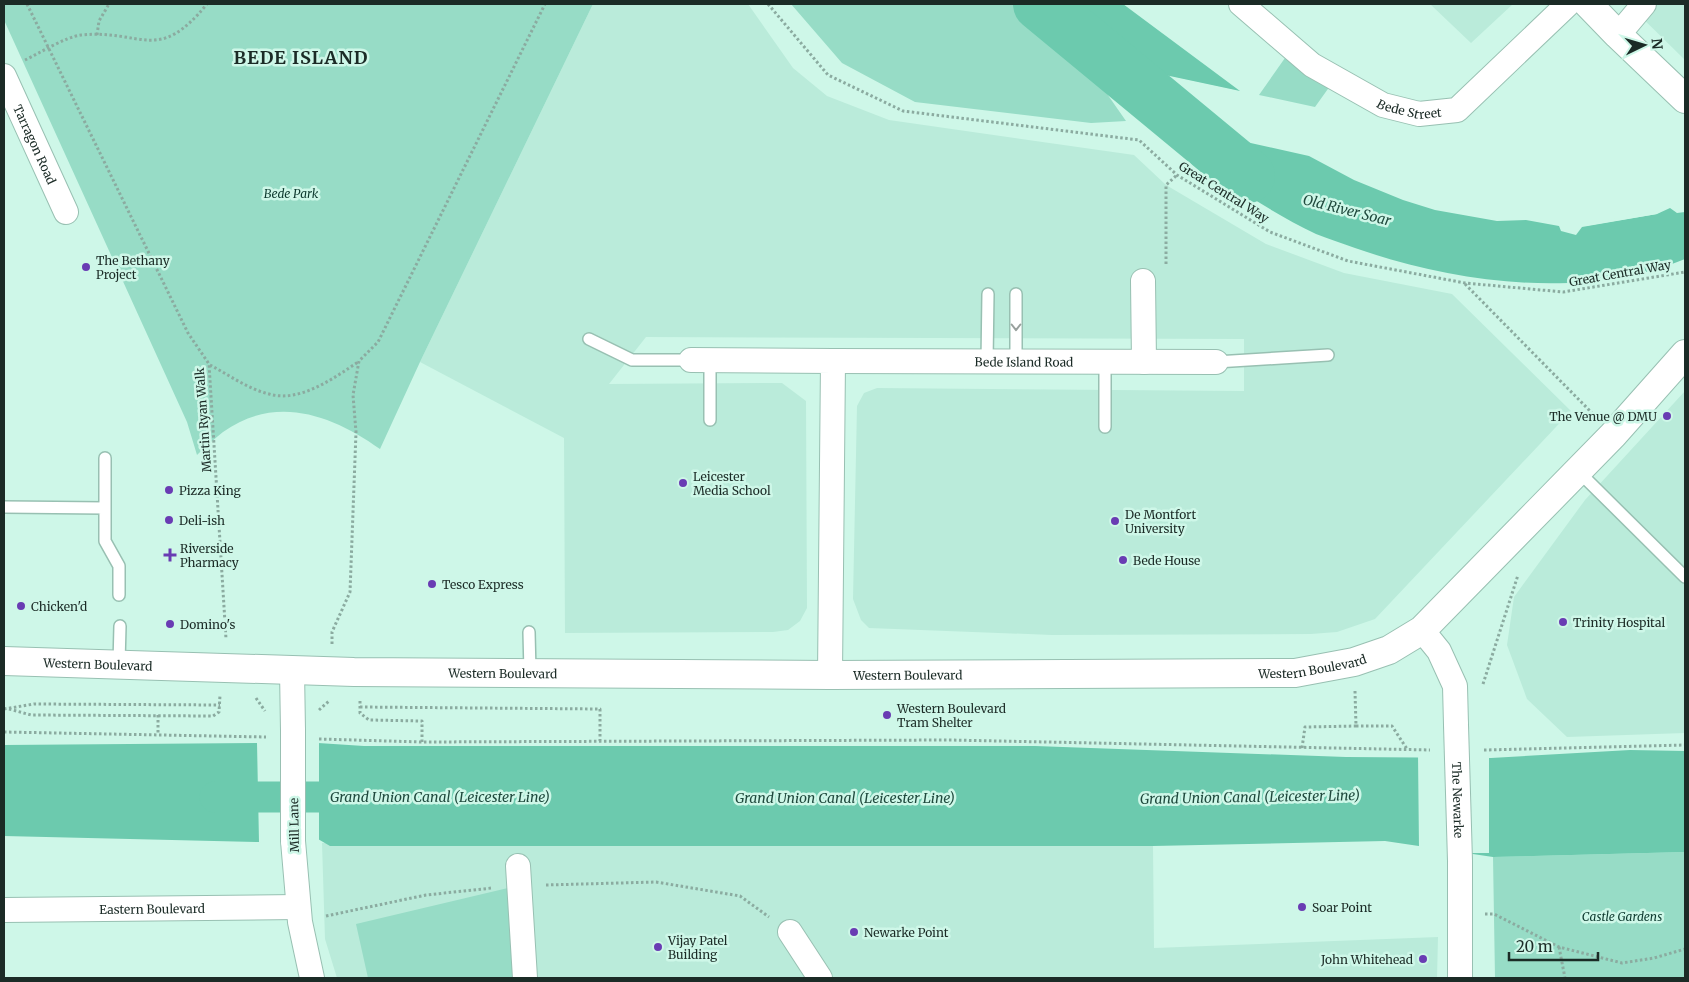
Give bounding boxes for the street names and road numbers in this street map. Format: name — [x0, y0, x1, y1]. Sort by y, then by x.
street label: Bede Street — [1374, 96, 1443, 121]
street label: Tarragon Road — [10, 102, 60, 186]
street label: Great Central Way — [1176, 158, 1272, 226]
street label: Great Central Way — [1568, 257, 1672, 289]
street label: Bede Island Road — [975, 354, 1073, 369]
street label: Martin Ryan Walk — [192, 367, 214, 473]
street label: Western Boulevard — [1257, 651, 1368, 681]
street label: Western Boulevard — [42, 655, 153, 673]
street label: Western Boulevard — [447, 665, 557, 681]
street label: Western Boulevard — [852, 667, 962, 682]
street label: The Newarke — [1450, 762, 1467, 838]
street label: Mill Lane — [286, 798, 302, 852]
street label: Eastern Boulevard — [99, 900, 205, 917]

